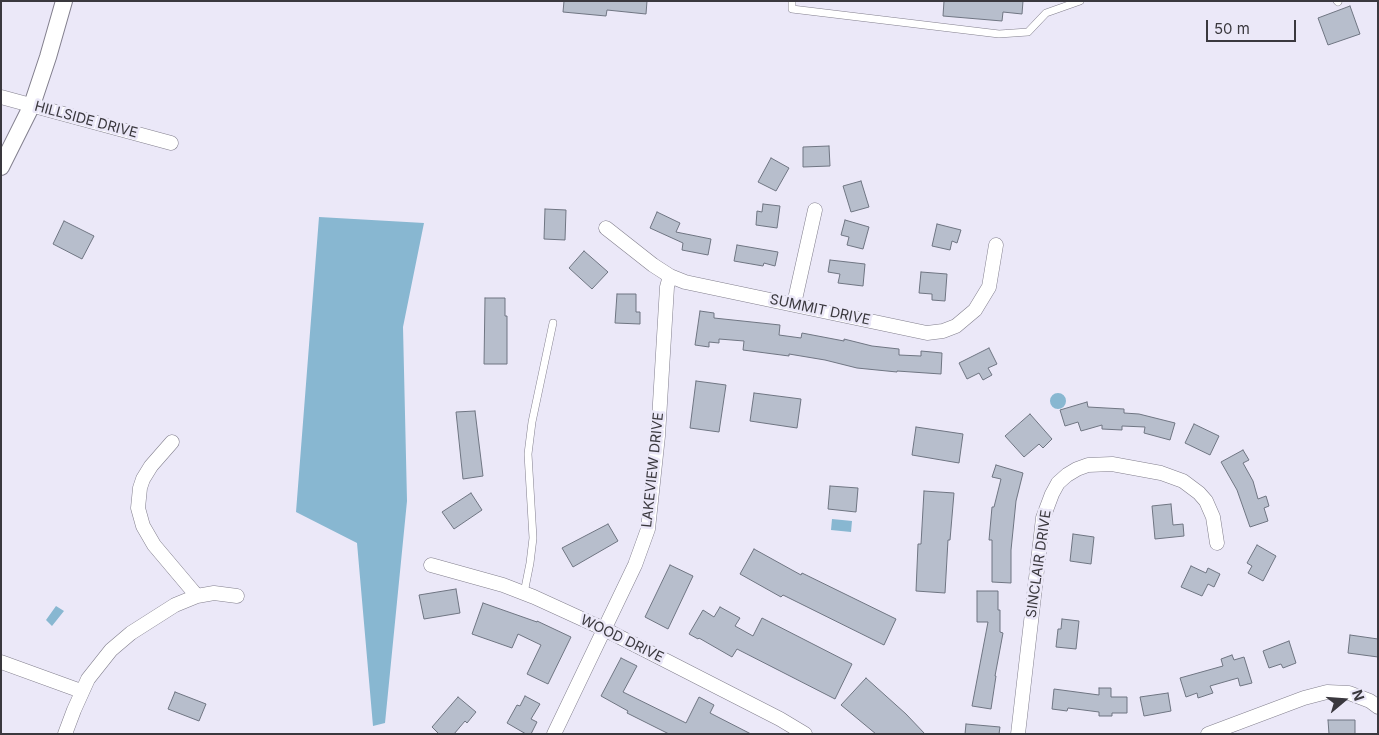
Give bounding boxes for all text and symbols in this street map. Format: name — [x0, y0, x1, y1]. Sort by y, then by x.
scale bar — [1209, 10, 1299, 42]
text: 50 m — [1214, 19, 1250, 38]
street label: HILLSIDE DRIVE — [33, 98, 139, 142]
street label: SUMMIT DRIVE — [768, 291, 872, 329]
street label: LAKEVIEW DRIVE — [639, 411, 667, 529]
street label: SINCLAIR DRIVE — [1023, 509, 1055, 619]
street label: WOOD DRIVE — [578, 612, 666, 666]
north arrow — [1319, 675, 1369, 725]
text: N — [1349, 688, 1368, 703]

